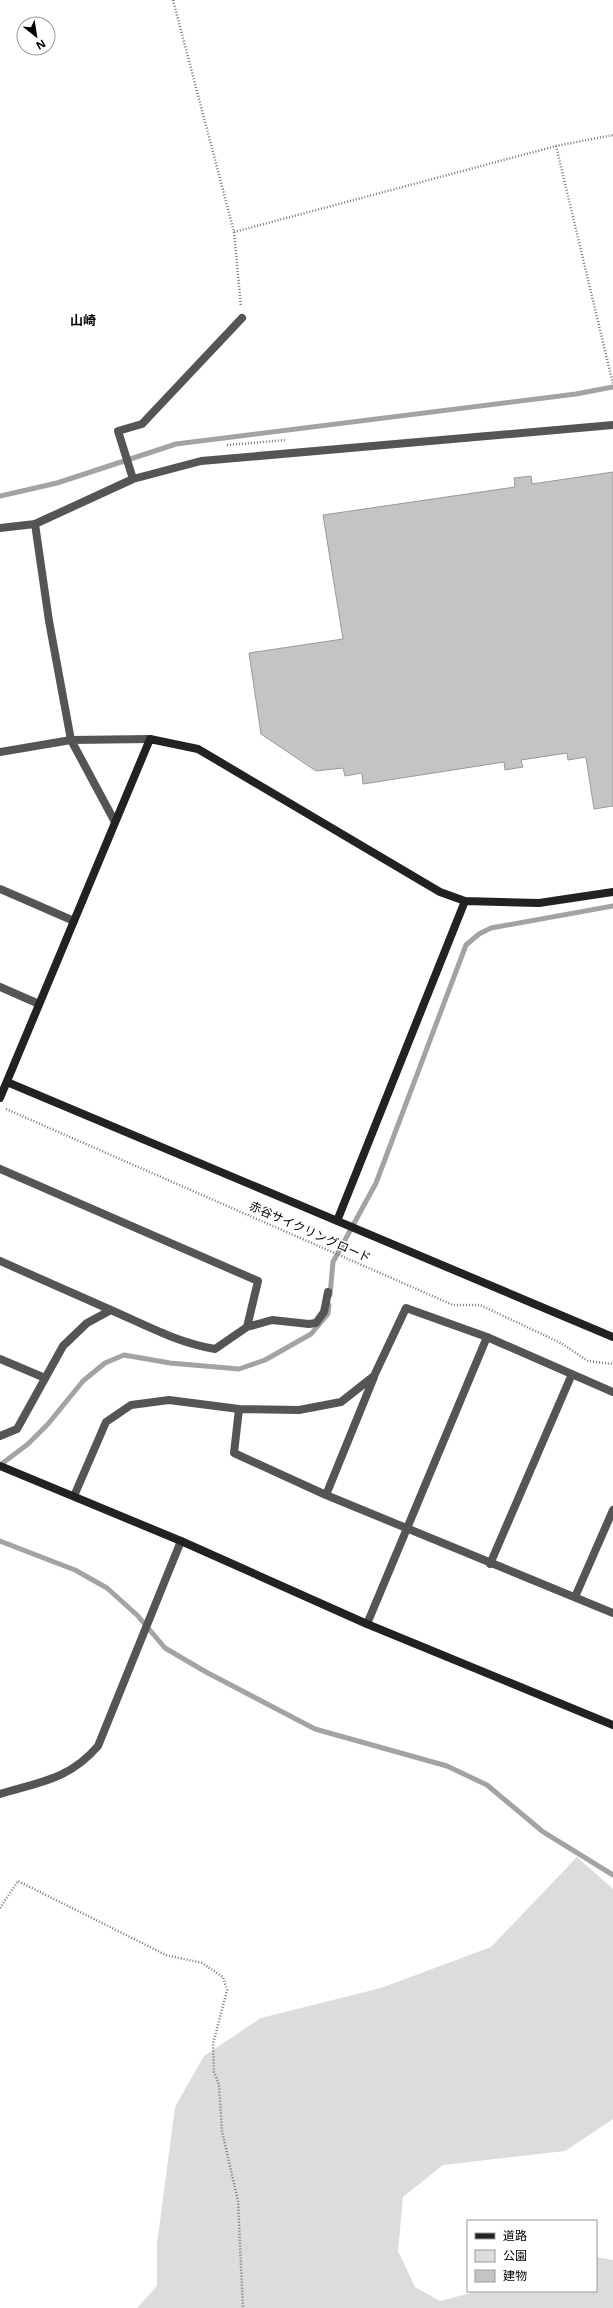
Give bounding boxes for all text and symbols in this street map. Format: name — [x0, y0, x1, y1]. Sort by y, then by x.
north arrow — [16, 16, 56, 56]
text: N — [34, 36, 49, 54]
district label: 山崎 — [70, 311, 96, 329]
street label: 赤谷サイクリングロード — [247, 1197, 374, 1266]
legend — [467, 2220, 597, 2292]
text: 道路 — [503, 2227, 527, 2244]
text: 公園 — [503, 2247, 527, 2264]
text: 建物 — [503, 2267, 527, 2284]

